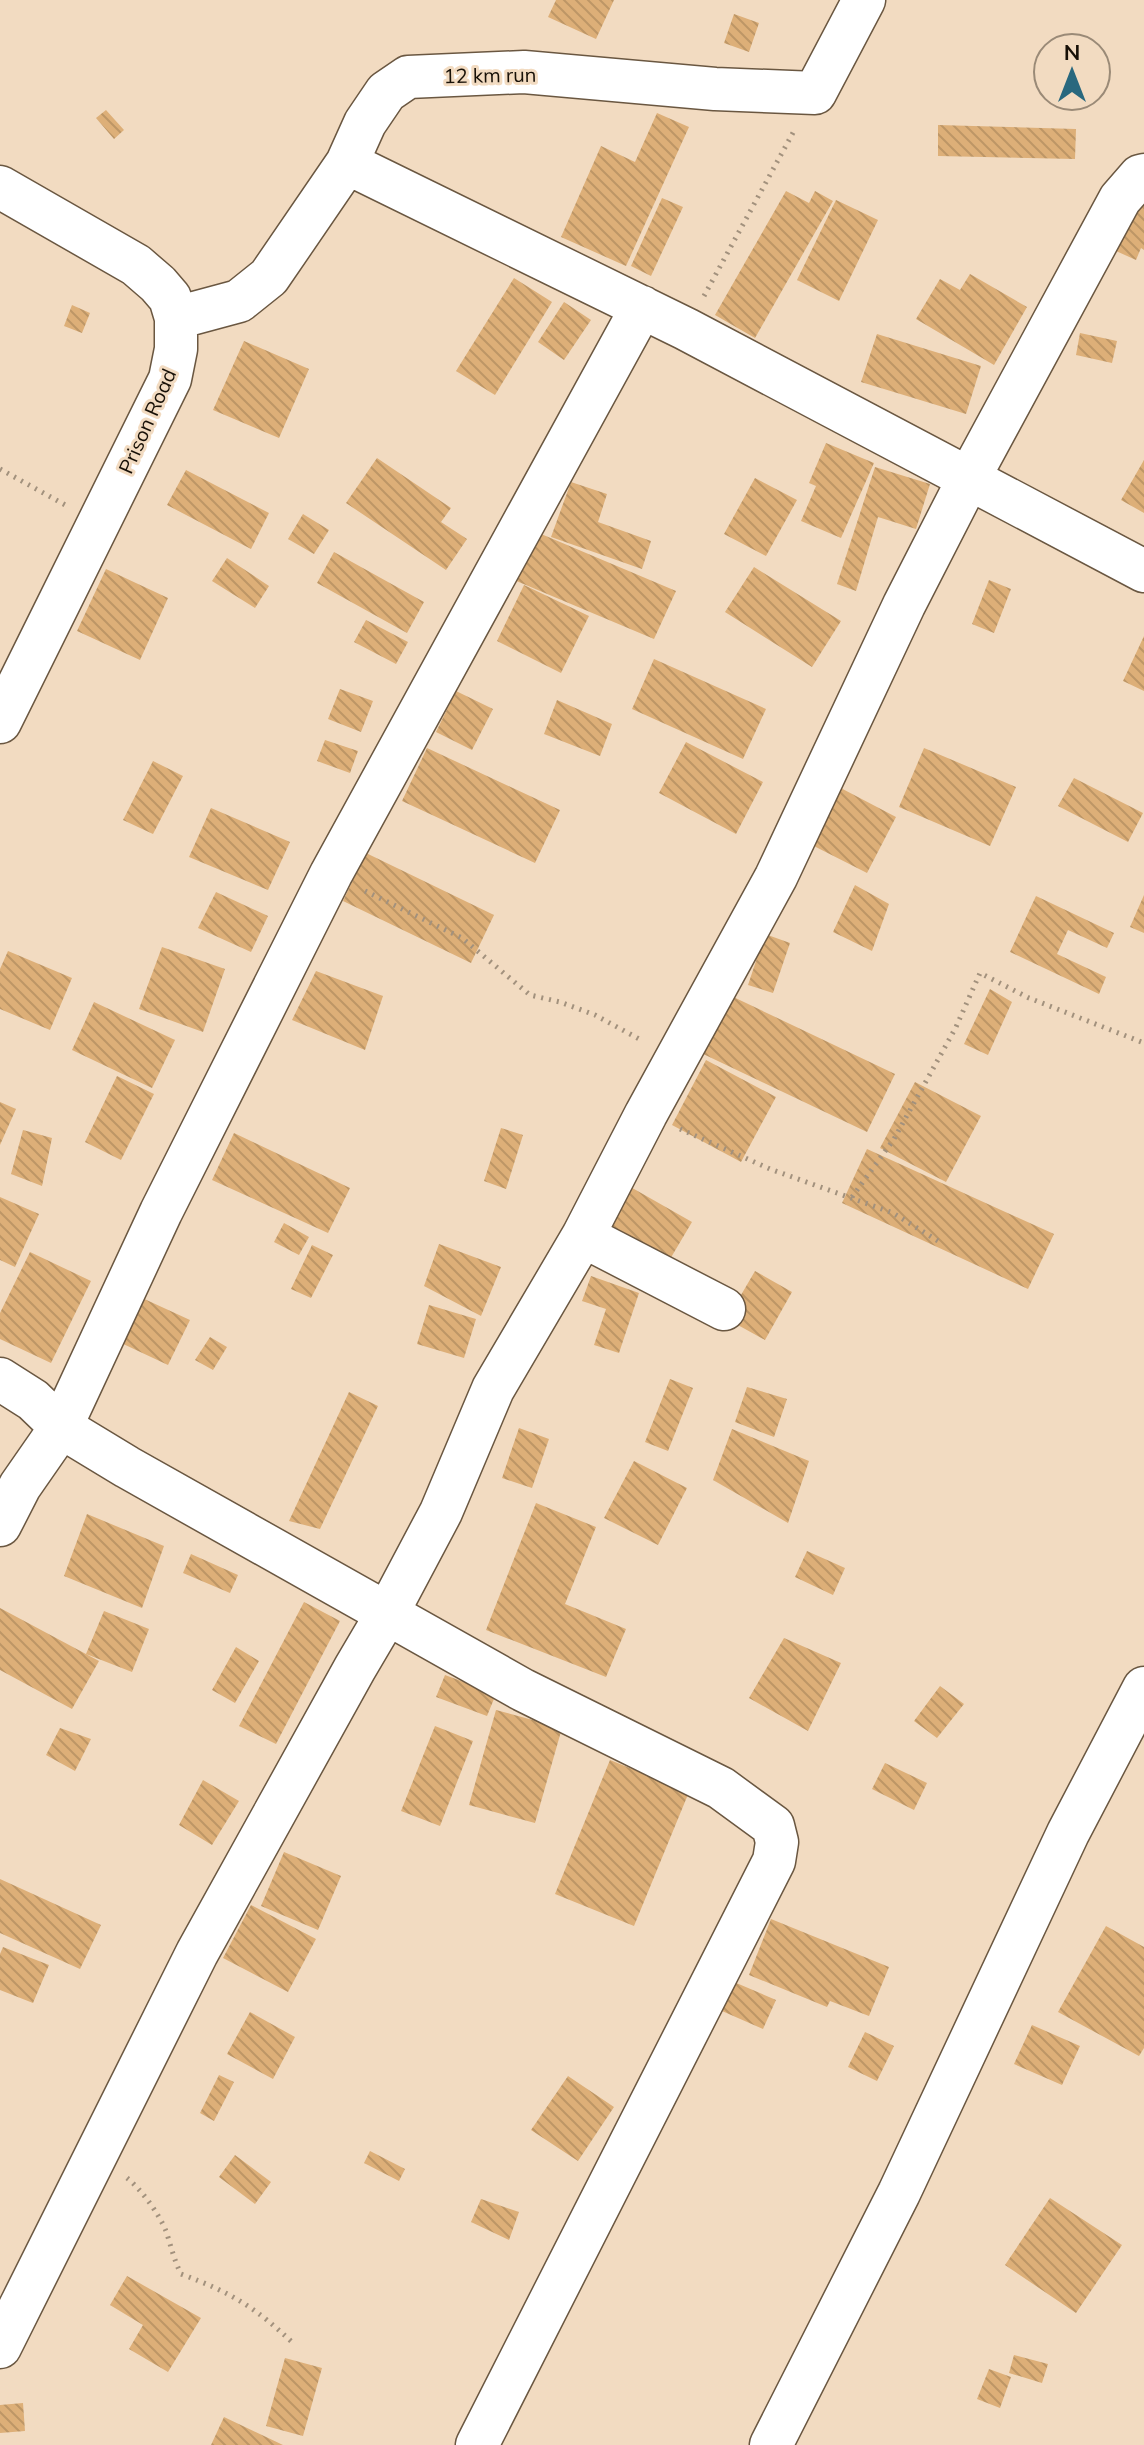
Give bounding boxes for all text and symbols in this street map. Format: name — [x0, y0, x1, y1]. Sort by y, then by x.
north arrow — [1032, 32, 1112, 112]
text: N — [1064, 38, 1080, 66]
street label: 12 km run — [443, 62, 537, 88]
street label: Prison Road — [113, 365, 181, 477]

